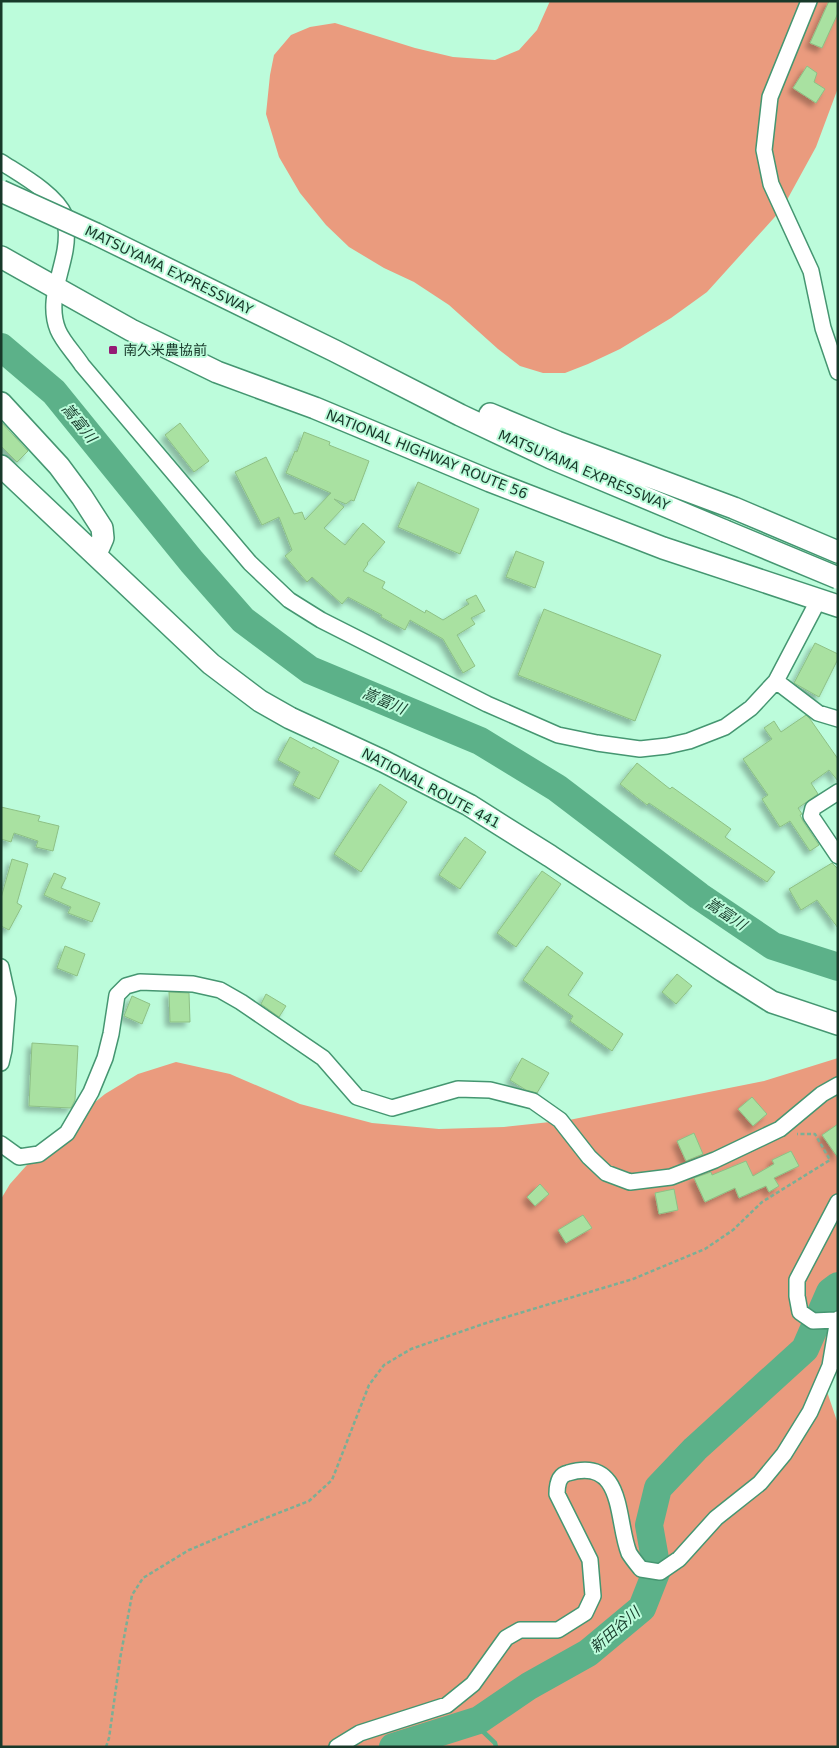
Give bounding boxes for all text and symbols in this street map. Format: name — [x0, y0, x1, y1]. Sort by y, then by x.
street label: MATSUYAMA EXPRESSWAY — [82, 222, 256, 318]
place label: 南久米農協前 — [123, 342, 207, 358]
marker: 南久米農協前 — [107, 344, 119, 356]
water label: 嵩富川 — [58, 400, 101, 448]
street label: NATIONAL HIGHWAY ROUTE 56 — [324, 406, 530, 502]
street label: MATSUYAMA EXPRESSWAY — [496, 427, 673, 514]
water label: 嵩富川 — [360, 684, 410, 719]
street label: NATIONAL ROUTE 441 — [359, 745, 503, 831]
water label: 嵩富川 — [702, 894, 751, 935]
water label: 新田谷川 — [586, 1602, 645, 1656]

